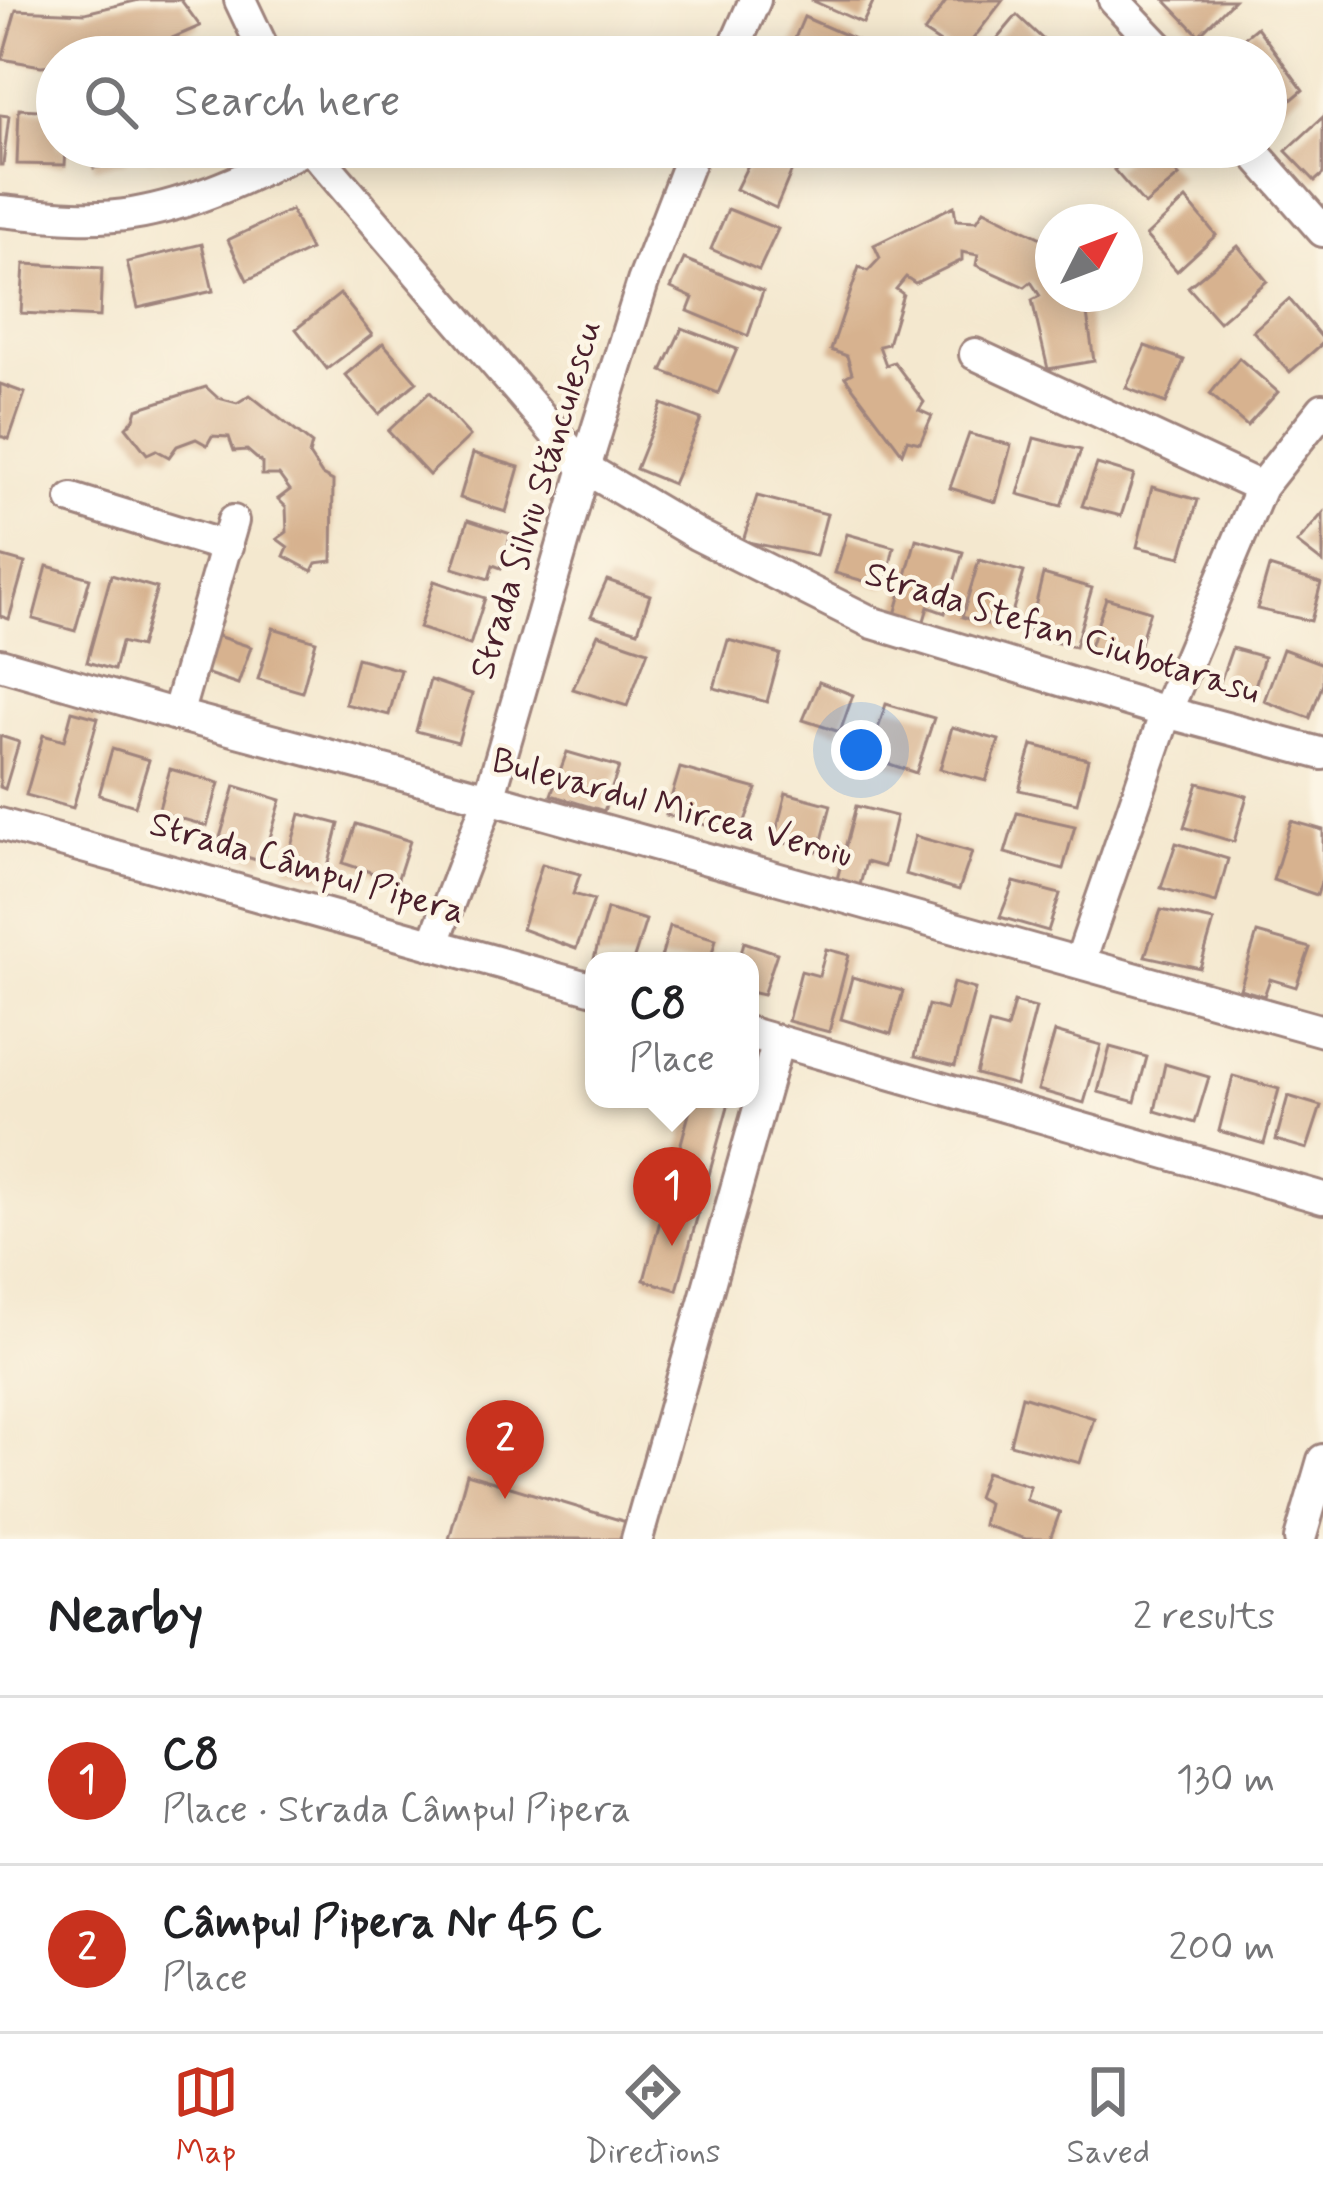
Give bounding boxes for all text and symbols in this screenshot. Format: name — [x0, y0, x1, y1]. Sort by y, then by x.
search box — [36, 36, 1287, 168]
icon: search — [78, 69, 144, 135]
text: Search here — [174, 73, 401, 132]
north arrow — [1035, 204, 1143, 312]
street label: Strada Silviu Stănculescu — [460, 315, 614, 685]
street label: Strada Stefan Ciubotarasu — [859, 552, 1265, 716]
your location — [831, 720, 891, 780]
street label: Bulevardul Mircea Veroiu — [486, 738, 858, 880]
street label: Strada Câmpul Pipera — [144, 801, 470, 937]
popup — [585, 952, 759, 1108]
text: C8 — [629, 975, 686, 1034]
text: Place — [629, 1034, 715, 1085]
pin: 1 — [633, 1147, 711, 1246]
pin: 2 — [466, 1400, 544, 1499]
text: Nearby — [48, 1584, 203, 1650]
text: 2 results — [1133, 1592, 1275, 1643]
text: C8 — [162, 1726, 219, 1785]
text: 1 — [78, 1755, 96, 1806]
text: 130 m — [1176, 1755, 1275, 1806]
text: Place · Strada Câmpul Pipera — [162, 1785, 631, 1836]
text: Câmpul Pipera Nr 45 C — [162, 1894, 602, 1953]
text: 2 — [77, 1923, 97, 1974]
text: 200 m — [1169, 1923, 1275, 1974]
text: Place — [162, 1953, 248, 2004]
tab: Map — [173, 2059, 239, 2175]
tab: Directions — [585, 2059, 721, 2175]
tab: Saved — [1067, 2059, 1150, 2175]

